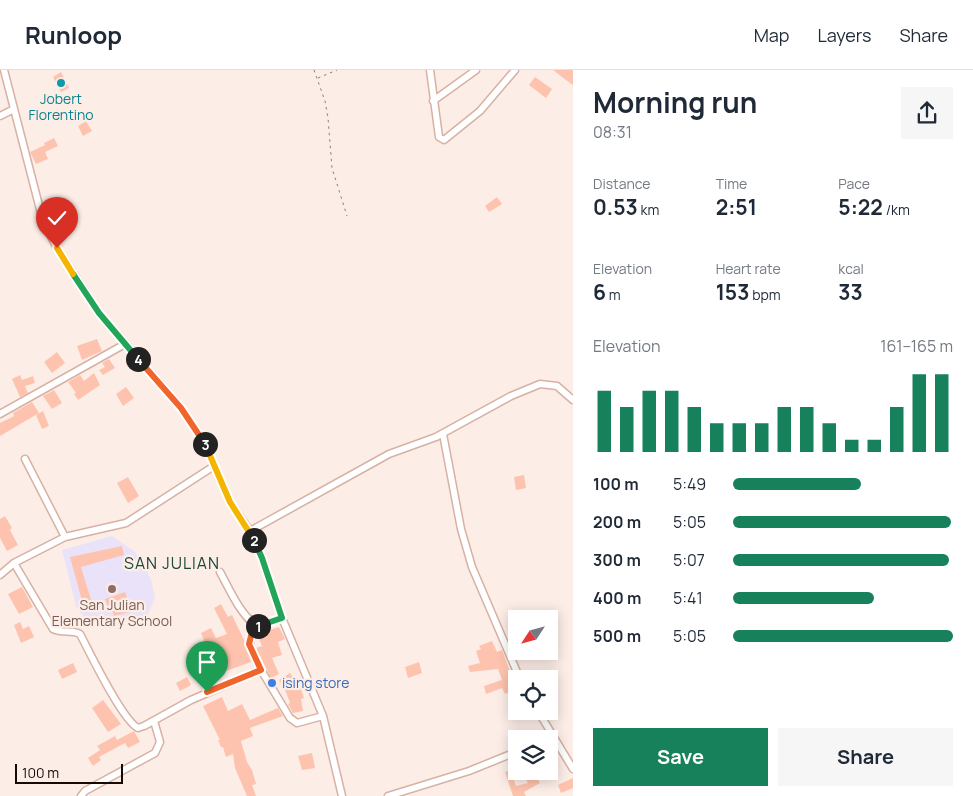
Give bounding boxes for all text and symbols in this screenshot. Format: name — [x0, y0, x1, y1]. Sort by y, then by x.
text: Runloop — [25, 18, 122, 51]
text: Map — [754, 23, 789, 47]
text: Layers — [817, 23, 871, 47]
text: Share — [899, 23, 948, 47]
marker: Jobert Florentino — [55, 77, 67, 89]
text: Morning run — [593, 83, 757, 121]
button: share — [901, 87, 953, 139]
place label: Jobert Florentino — [28, 89, 94, 124]
text: 08:31 — [593, 121, 632, 143]
text: Distance — [593, 174, 650, 193]
text: Time — [716, 174, 747, 193]
text: Pace — [838, 174, 870, 193]
text: 0.53 — [593, 193, 638, 221]
text: 2:51 — [716, 193, 757, 221]
text: 5:22 — [838, 193, 883, 221]
pin — [36, 197, 78, 248]
text: km — [638, 200, 659, 219]
text: /km — [883, 200, 910, 219]
icon: check — [43, 204, 71, 232]
text: Elevation — [593, 259, 652, 278]
text: Heart rate — [716, 259, 781, 278]
text: kcal — [838, 259, 864, 278]
text: 6 — [593, 278, 606, 306]
text: 153 — [716, 278, 749, 306]
text: 33 — [838, 278, 863, 306]
text: m — [606, 285, 621, 304]
text: bpm — [749, 285, 781, 304]
text: Elevation — [593, 335, 661, 357]
text: 161–165 m — [880, 335, 953, 357]
pin: 4 — [126, 346, 150, 372]
text: 4 — [134, 350, 143, 369]
pin: 3 — [192, 432, 218, 456]
text: 3 — [201, 435, 210, 454]
text: 100 m — [593, 473, 639, 495]
text: 5:49 — [673, 473, 706, 495]
text: 200 m — [593, 511, 641, 533]
text: 5:05 — [673, 511, 706, 533]
pin: 2 — [242, 528, 266, 552]
text: 2 — [250, 531, 259, 550]
text: 300 m — [593, 549, 641, 571]
text: 5:07 — [673, 549, 705, 571]
district label: SAN JULIAN — [124, 552, 220, 574]
marker: San Julian Elementary School — [106, 583, 118, 595]
text: 400 m — [593, 587, 641, 609]
text: 5:41 — [673, 587, 703, 609]
place label: San Julian Elementary School — [52, 595, 172, 630]
north arrow — [508, 610, 558, 660]
map controls — [508, 610, 558, 780]
pin: 1 — [246, 614, 270, 638]
text: 1 — [255, 617, 262, 636]
text: 500 m — [593, 625, 641, 647]
text: 5:05 — [673, 625, 706, 647]
pin — [186, 641, 228, 692]
icon: arrive — [193, 648, 221, 676]
button: locate — [508, 670, 558, 720]
place label: ising store — [282, 673, 349, 692]
marker: ising store — [266, 677, 278, 689]
button: Save — [593, 728, 768, 786]
button: Share — [778, 728, 953, 786]
button: layers — [508, 730, 558, 780]
scale bar — [15, 761, 122, 784]
text: 100 m — [22, 763, 59, 782]

